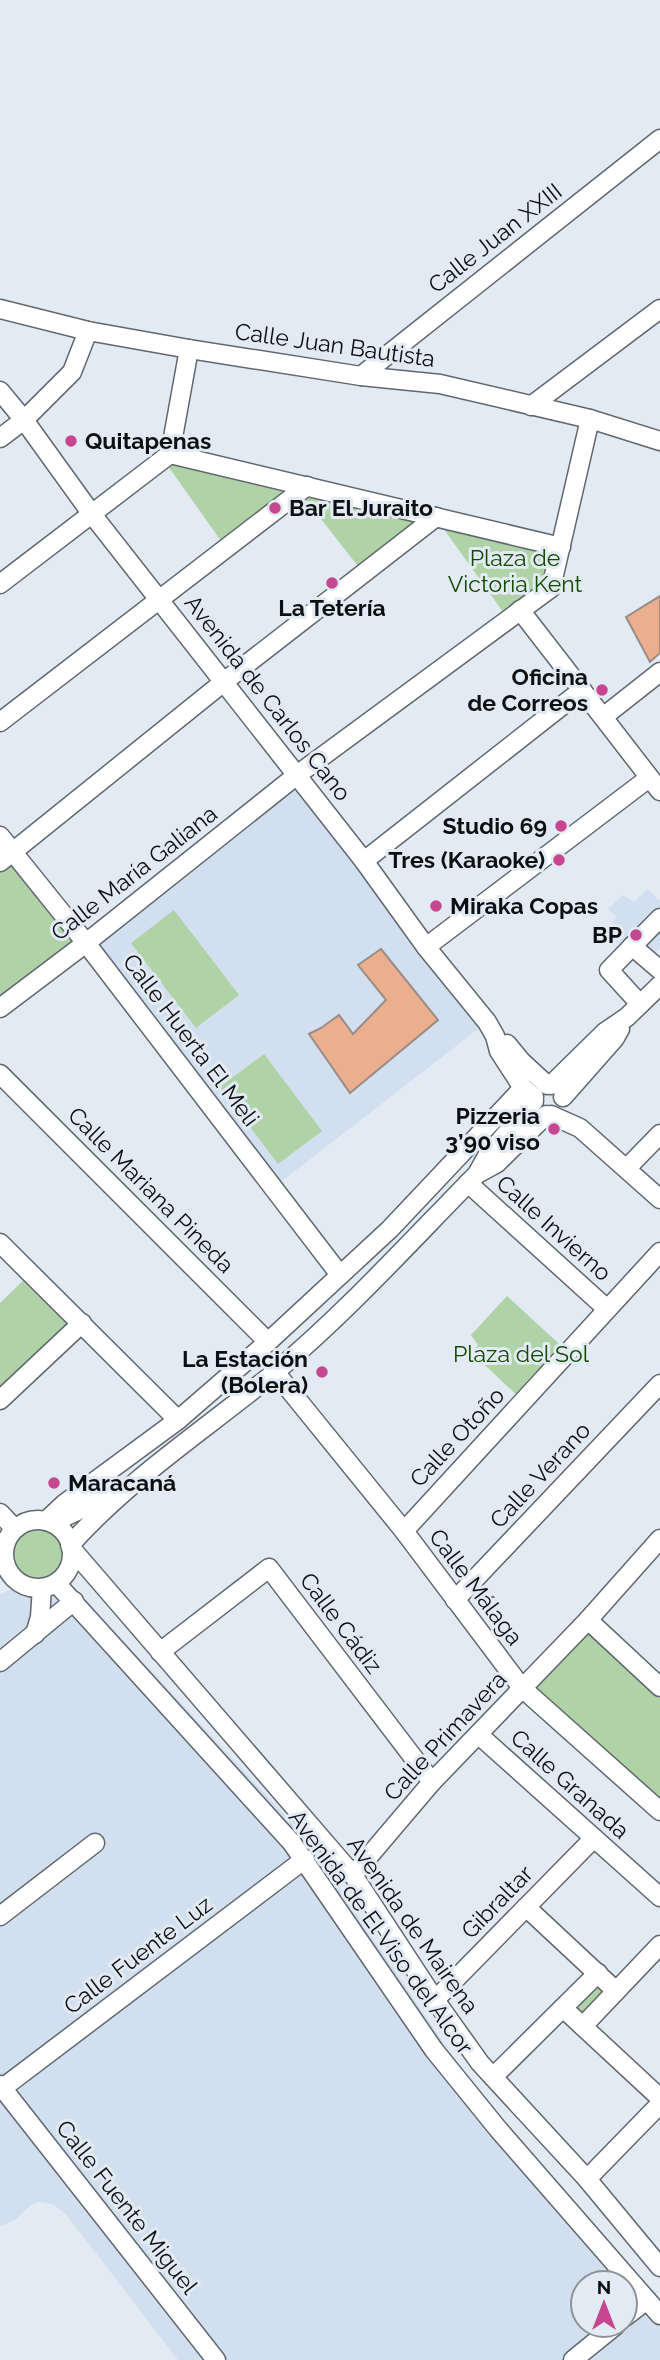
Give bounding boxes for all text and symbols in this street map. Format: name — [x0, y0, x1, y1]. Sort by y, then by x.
street label: Calle Juan XXIII — [423, 177, 567, 298]
street label: Calle Juan Bautista — [233, 317, 437, 372]
place label: Quitapenas — [85, 427, 211, 454]
marker: Quitapenas — [63, 433, 79, 449]
place label: Bar El Juraito — [289, 494, 433, 521]
marker: Bar El Juraito — [267, 500, 283, 516]
park label: Plaza de Victoria Kent — [448, 544, 583, 597]
marker: La Tetería — [324, 575, 340, 591]
street label: Avenida de Carlos Cano — [180, 589, 357, 806]
place label: La Tetería — [278, 594, 386, 621]
place label: Oficina de Correos — [467, 663, 588, 716]
marker: Oficina de Correos — [594, 682, 610, 698]
street label: Calle María Galiana — [45, 799, 222, 946]
place label: Studio 69 — [442, 812, 547, 839]
marker: Studio 69 — [553, 818, 569, 834]
place label: Tres (Karaoke) — [388, 846, 545, 873]
marker: Tres (Karaoke) — [551, 852, 567, 868]
place label: Miraka Copas — [450, 892, 598, 919]
marker: Miraka Copas — [428, 898, 444, 914]
place label: BP — [592, 921, 622, 948]
marker: BP — [628, 927, 644, 943]
street label: Calle Huerta El Meli — [118, 948, 265, 1131]
street label: Calle Mariana Pineda — [63, 1101, 240, 1278]
place label: Pizzeria 3’90 viso — [445, 1102, 540, 1155]
marker: Pizzeria 3’90 viso — [546, 1121, 562, 1137]
street label: Calle Invierno — [491, 1169, 617, 1286]
park label: Plaza del Sol — [453, 1340, 590, 1367]
place label: La Estación (Bolera) — [182, 1345, 308, 1398]
marker: La Estación (Bolera) — [314, 1364, 330, 1380]
street label: Calle Otoño — [404, 1381, 509, 1492]
street label: Calle Verano — [484, 1416, 595, 1533]
place label: Maracaná — [68, 1469, 176, 1496]
marker: Maracaná — [46, 1475, 62, 1491]
street label: Calle Málaga — [424, 1523, 529, 1650]
street label: Calle Cádiz — [295, 1567, 388, 1678]
street label: Calle Primavera — [378, 1665, 511, 1806]
street label: Calle Granada — [506, 1723, 635, 1844]
street label: Avenida de El Viso del Alcor — [284, 1804, 479, 2059]
street label: Avenida de Mairena — [342, 1831, 485, 2018]
street label: Gibraltar — [455, 1860, 538, 1944]
street label: Calle Fuente Luz — [58, 1890, 217, 2019]
street label: Calle Fuente Miguel — [51, 2114, 204, 2300]
north arrow — [569, 2269, 639, 2339]
text: N — [597, 2276, 611, 2298]

